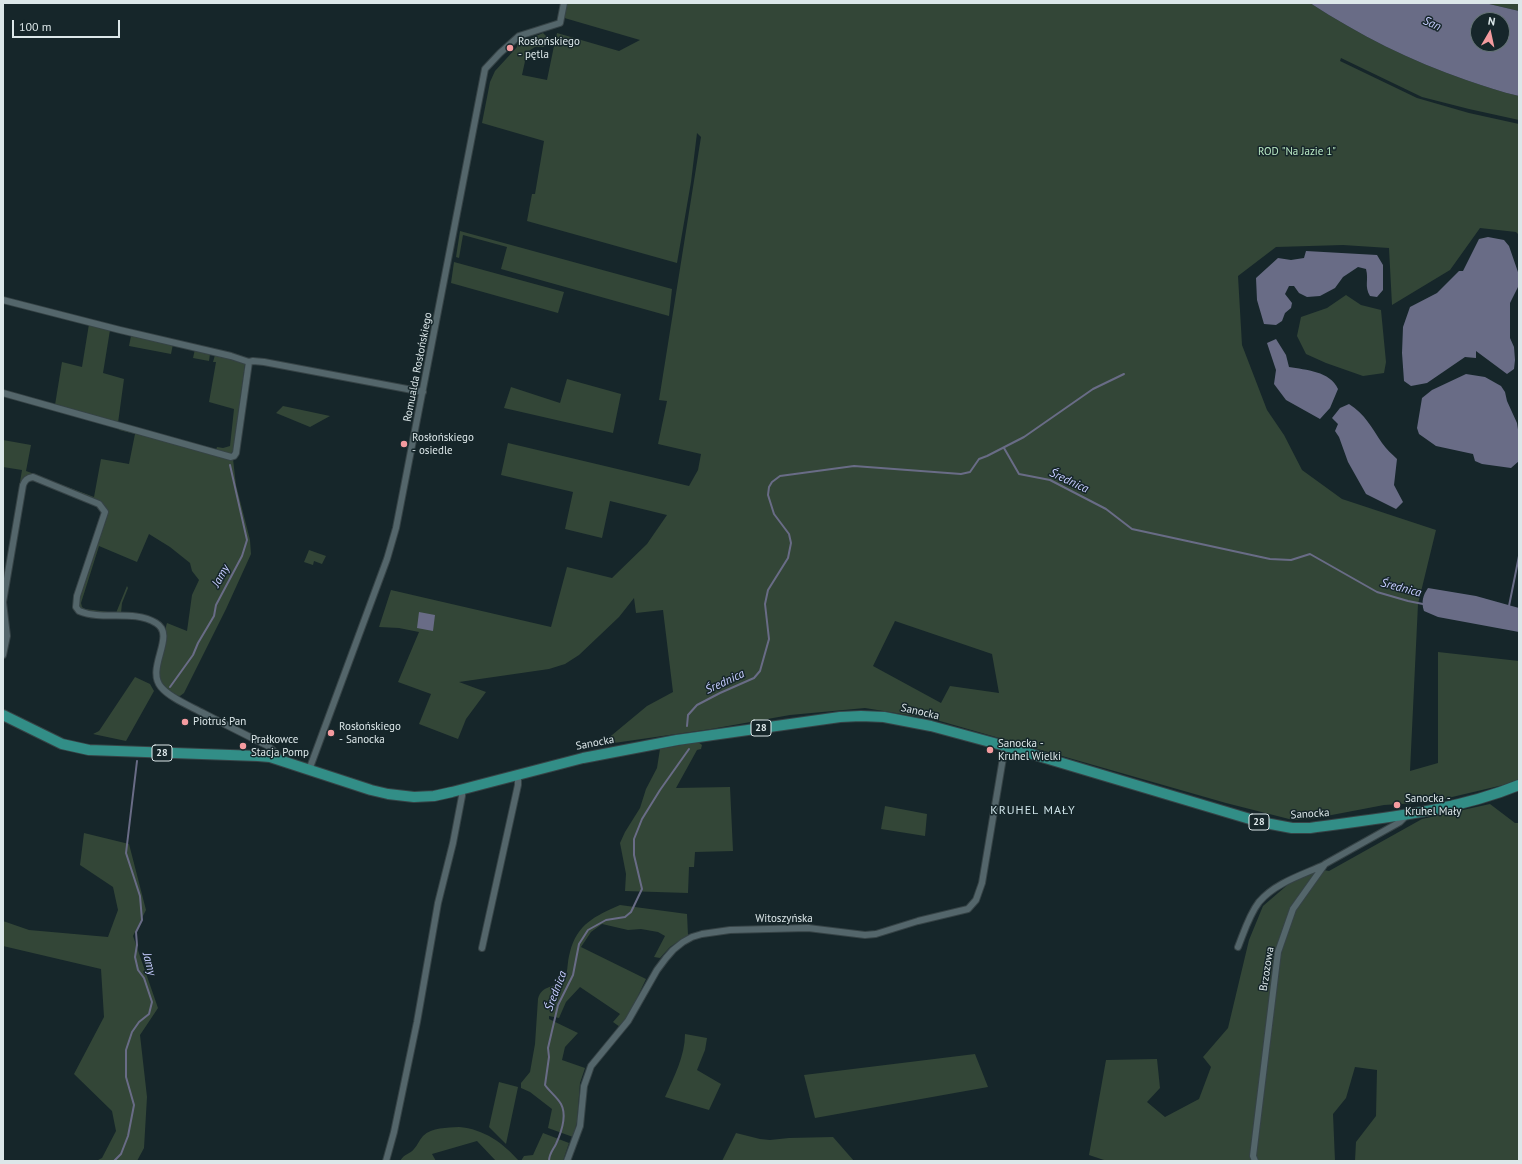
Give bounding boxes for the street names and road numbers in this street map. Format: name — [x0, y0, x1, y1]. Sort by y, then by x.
street label: Romualda Rosłońskiego — [401, 311, 435, 423]
street label: Sanocka — [900, 701, 940, 723]
road number: 28 — [751, 720, 771, 736]
street label: Sanocka — [575, 733, 615, 753]
road number: 28 — [152, 745, 172, 761]
street label: Sanocka — [1290, 806, 1330, 822]
road number: 28 — [1249, 814, 1269, 830]
street label: Witoszyńska — [755, 912, 813, 926]
street label: Brzozowa — [1257, 946, 1277, 992]

